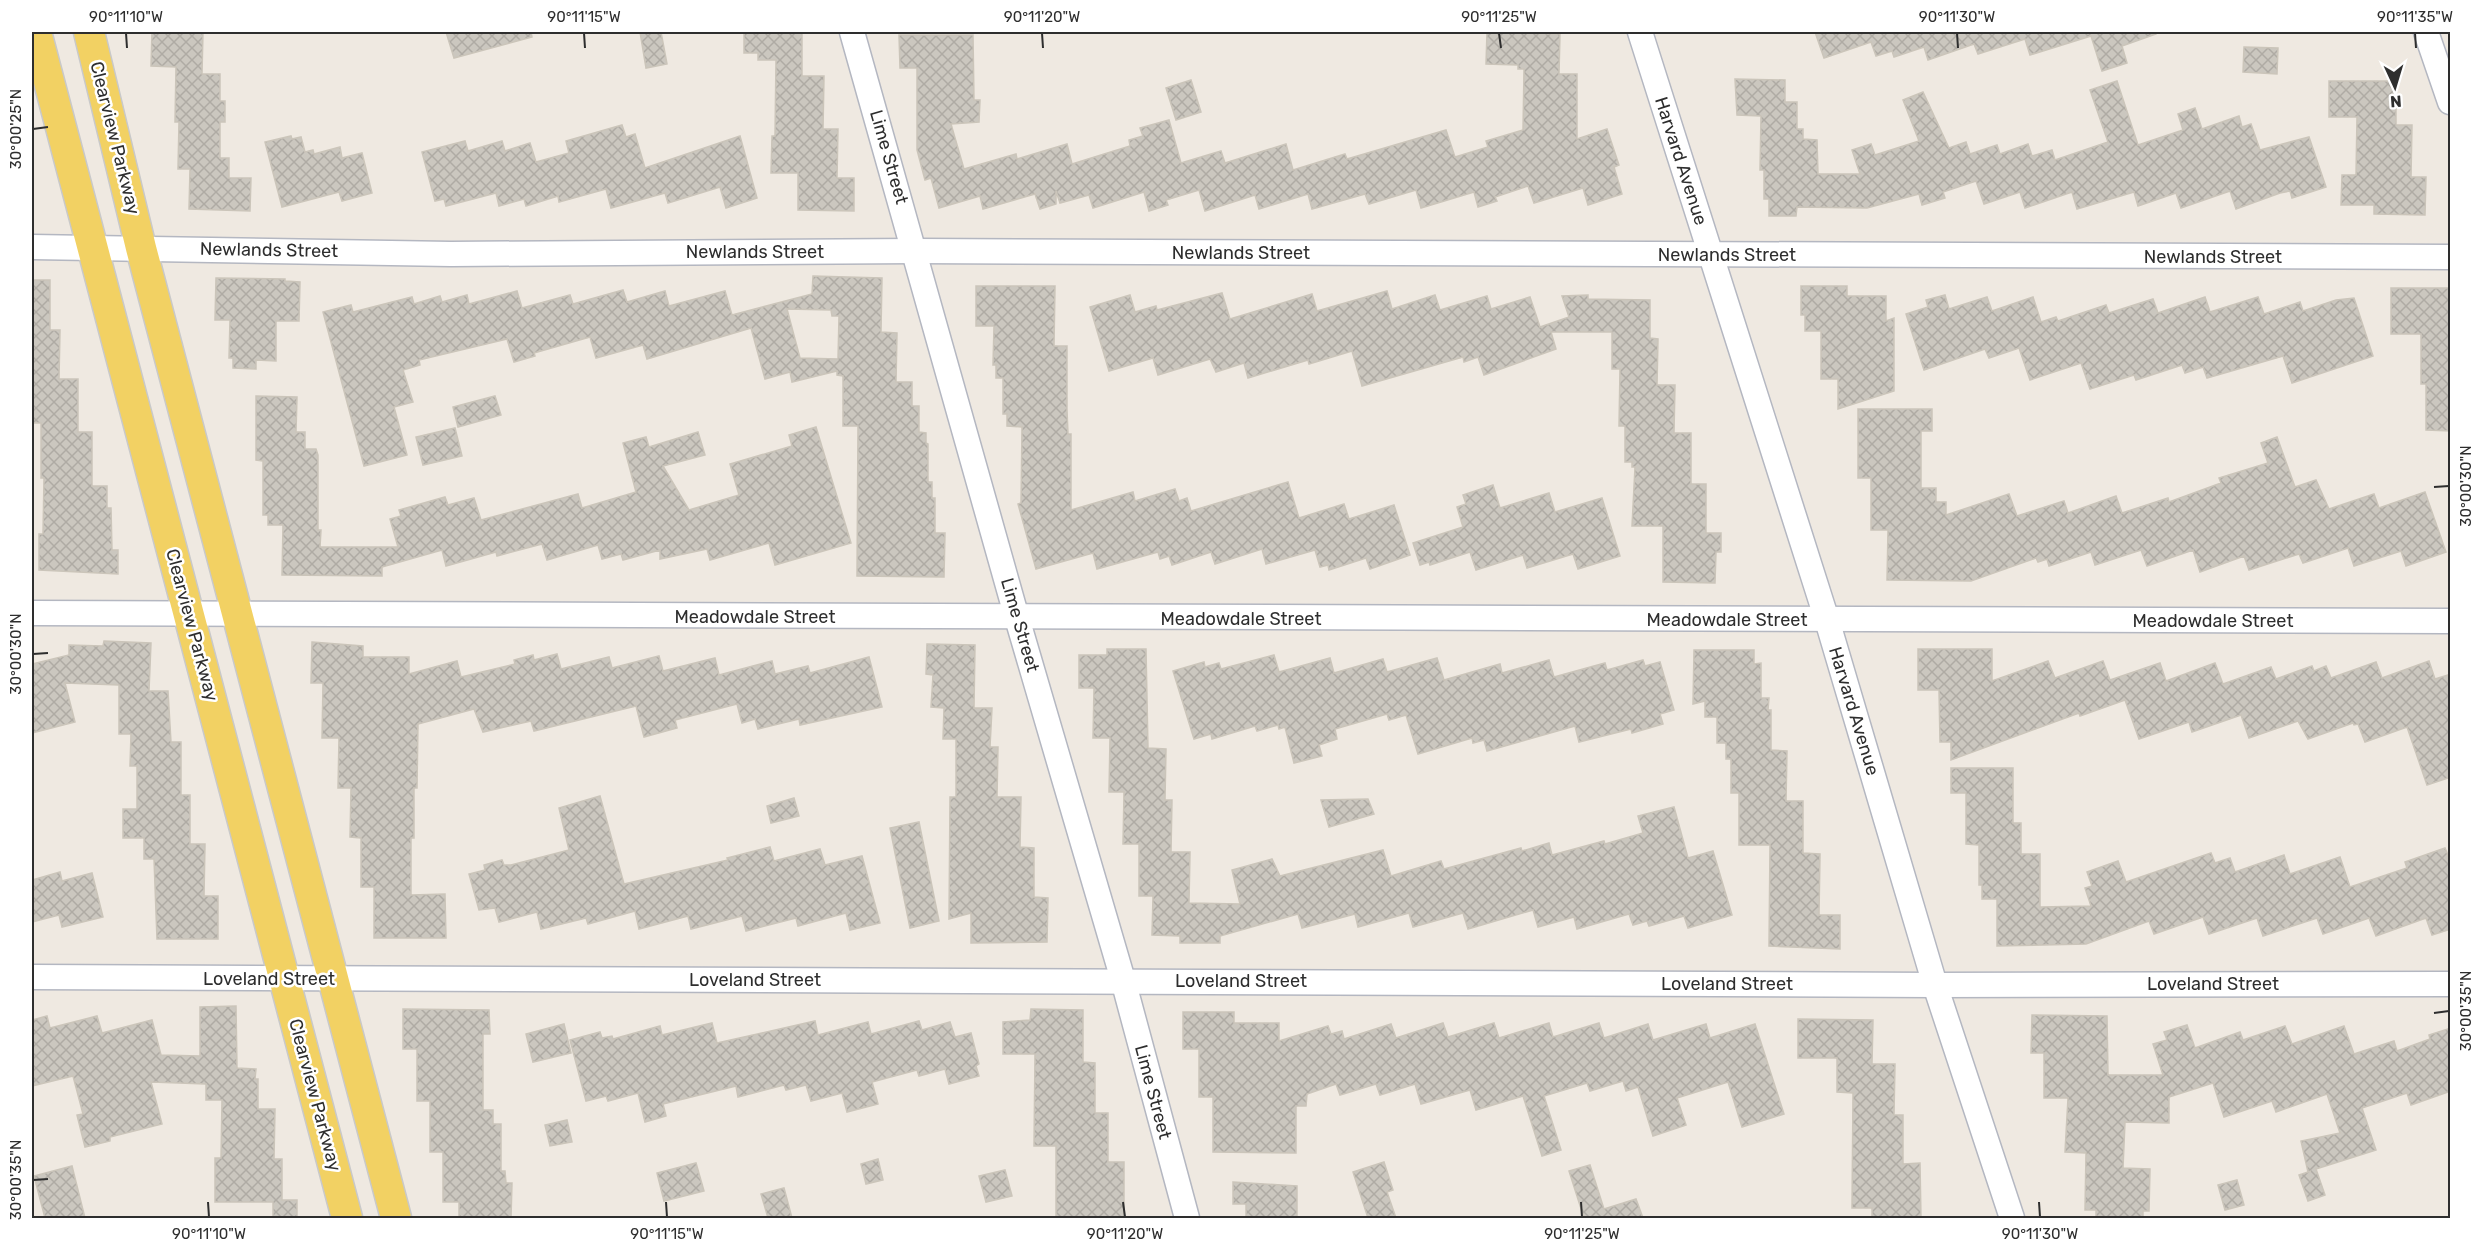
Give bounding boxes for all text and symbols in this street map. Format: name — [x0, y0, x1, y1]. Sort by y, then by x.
text: 90°11'10"W — [89, 8, 163, 26]
text: 90°11'15"W — [547, 8, 621, 26]
text: 90°11'20"W — [1004, 8, 1080, 26]
text: 90°11'25"W — [1461, 8, 1537, 26]
text: 90°11'30"W — [1919, 8, 1995, 26]
text: 90°11'35"W — [2377, 8, 2453, 26]
north arrow — [2365, 57, 2425, 117]
street label: Clearview Parkway — [85, 59, 145, 217]
text: 30°00'25"N — [7, 89, 25, 169]
text: N — [2390, 92, 2402, 111]
street label: Harvard Avenue — [1650, 94, 1712, 228]
street label: Lime Street — [865, 107, 913, 207]
street label: Newlands Street — [200, 238, 338, 262]
street label: Newlands Street — [686, 241, 824, 263]
street label: Newlands Street — [1172, 242, 1310, 264]
street label: Newlands Street — [1658, 244, 1796, 266]
street label: Newlands Street — [2144, 246, 2282, 268]
text: 30°00'30"N — [2457, 445, 2475, 527]
street label: Clearview Parkway — [161, 546, 223, 704]
street label: Lime Street — [996, 575, 1044, 675]
street label: Meadowdale Street — [675, 606, 835, 628]
street label: Meadowdale Street — [1161, 608, 1321, 630]
street label: Meadowdale Street — [1647, 609, 1807, 631]
street label: Meadowdale Street — [2133, 610, 2293, 632]
text: 30°00'30"N — [7, 613, 25, 695]
street label: Harvard Avenue — [1824, 644, 1884, 778]
street label: Loveland Street — [203, 968, 335, 990]
street label: Loveland Street — [689, 969, 821, 991]
street label: Loveland Street — [1175, 970, 1307, 992]
text: 30°00'35"N — [2457, 971, 2475, 1051]
street label: Loveland Street — [1661, 973, 1793, 995]
street label: Loveland Street — [2147, 973, 2279, 995]
street label: Clearview Parkway — [284, 1016, 346, 1174]
street label: Lime Street — [1130, 1042, 1176, 1142]
text: 30°00'35"N — [7, 1140, 25, 1220]
text: 90°11'10"W — [172, 1225, 246, 1243]
text: 90°11'15"W — [630, 1225, 704, 1243]
text: 90°11'20"W — [1087, 1225, 1163, 1243]
text: 90°11'25"W — [1544, 1225, 1620, 1243]
text: 90°11'30"W — [2002, 1225, 2078, 1243]

